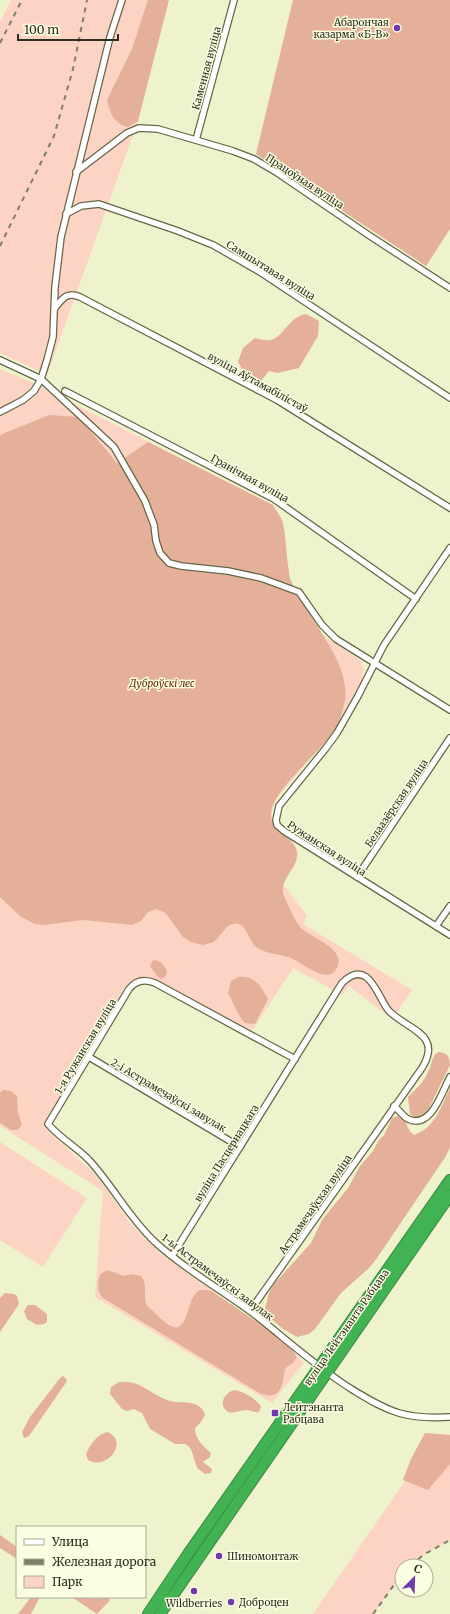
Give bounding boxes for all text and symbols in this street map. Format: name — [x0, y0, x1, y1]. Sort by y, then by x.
scale bar — [18, 16, 118, 42]
place label: Абарончая казарма «Б-В» — [313, 16, 389, 41]
text: 100 m — [24, 22, 59, 37]
marker: Абарончая казарма «Б-В» — [392, 23, 402, 33]
street label: Каменная вуліца — [189, 24, 224, 111]
street label: Працоўная вуліца — [263, 151, 347, 212]
street label: Самшытавая вуліца — [224, 238, 318, 303]
street label: вуліца Аўтамабілістаў — [205, 349, 310, 415]
street label: Гранічная вуліца — [208, 452, 292, 506]
park label: Дуброўскі лес — [128, 677, 195, 690]
street label: Белаазёрская вуліца — [362, 756, 431, 850]
street label: Ружанская вуліца — [285, 818, 369, 879]
street label: 1-я Ружанская вуліца — [52, 996, 119, 1096]
street label: 2-і Астрамечаўскі завулак — [109, 1056, 229, 1135]
street label: вуліца Пасцернацкага — [191, 1102, 262, 1204]
street label: Астрамечаўская вуліца — [276, 1152, 355, 1257]
street label: 1-ы Астрамечаўскі завулак — [159, 1231, 277, 1324]
street label: вуліца Лейтэнанта Рабцава — [301, 1266, 392, 1388]
place label: Лейтэнанта Рабцава — [283, 1401, 344, 1426]
marker: Лейтэнанта Рабцава — [270, 1408, 280, 1418]
legend — [16, 1526, 146, 1598]
text: Улица — [51, 1534, 89, 1549]
place label: Шиномонтаж — [227, 1550, 298, 1563]
marker: Шиномонтаж — [214, 1551, 224, 1561]
text: Железная дорога — [52, 1554, 157, 1569]
north arrow — [394, 1558, 434, 1598]
text: С — [412, 1561, 424, 1577]
text: Парк — [52, 1574, 83, 1589]
marker: Wildberries — [189, 1586, 199, 1596]
place label: Доброцен — [239, 1596, 289, 1609]
place label: Wildberries — [165, 1597, 222, 1610]
marker: Доброцен — [226, 1597, 236, 1607]

